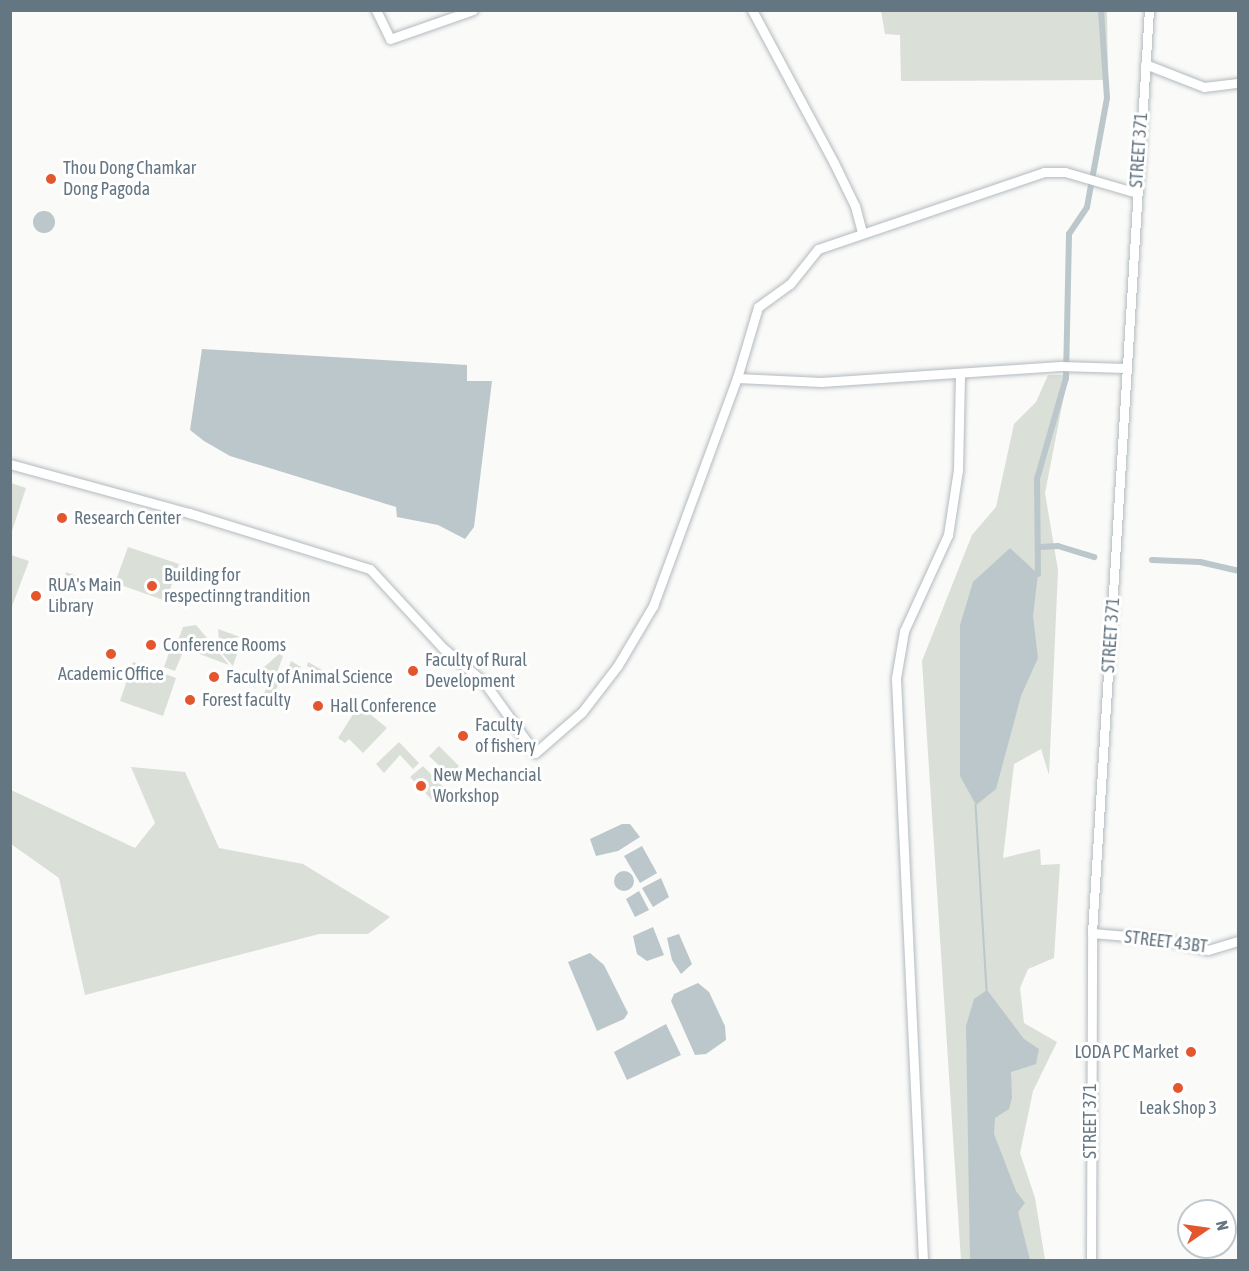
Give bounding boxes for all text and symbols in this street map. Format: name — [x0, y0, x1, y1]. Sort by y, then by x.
street label: STREET 371 — [1126, 112, 1152, 188]
place label: Thou Dong Chamkar Dong Pagoda — [63, 158, 196, 201]
marker: Thou Dong Chamkar Dong Pagoda — [44, 172, 58, 186]
place label: Research Center — [74, 507, 181, 529]
marker: Research Center — [55, 511, 69, 525]
place label: Building for respectinng trandition — [164, 565, 311, 608]
place label: RUA's Main Library — [48, 575, 122, 618]
marker: Building for respectinng trandition — [145, 579, 159, 593]
marker: RUA's Main Library — [29, 589, 43, 603]
street label: STREET 371 — [1098, 597, 1124, 673]
place label: Conference Rooms — [163, 634, 286, 656]
marker: Conference Rooms — [144, 638, 158, 652]
marker: Academic Office — [104, 647, 118, 661]
place label: Faculty of Rural Development — [425, 650, 527, 692]
place label: Academic Office — [58, 663, 164, 685]
marker: Faculty of Rural Development — [406, 664, 420, 678]
place label: Faculty of Animal Science — [226, 666, 393, 688]
marker: Faculty of Animal Science — [207, 670, 221, 684]
place label: Forest faculty — [202, 689, 291, 711]
marker: Forest faculty — [183, 693, 197, 707]
place label: Hall Conference — [330, 695, 436, 717]
marker: Hall Conference — [311, 699, 325, 713]
place label: Faculty of fishery — [475, 715, 536, 758]
marker: Faculty of fishery — [456, 729, 470, 743]
place label: New Mechancial Workshop — [433, 765, 541, 808]
marker: New Mechancial Workshop — [414, 779, 428, 793]
street label: STREET 43BT — [1123, 926, 1209, 958]
place label: LODA PC Market — [1074, 1041, 1179, 1063]
marker: LODA PC Market — [1184, 1045, 1198, 1059]
marker: Leak Shop 3 — [1171, 1081, 1185, 1095]
street label: STREET 371 — [1079, 1083, 1101, 1159]
place label: Leak Shop 3 — [1139, 1097, 1217, 1119]
north arrow — [1177, 1199, 1237, 1259]
text: N — [1213, 1219, 1232, 1232]

